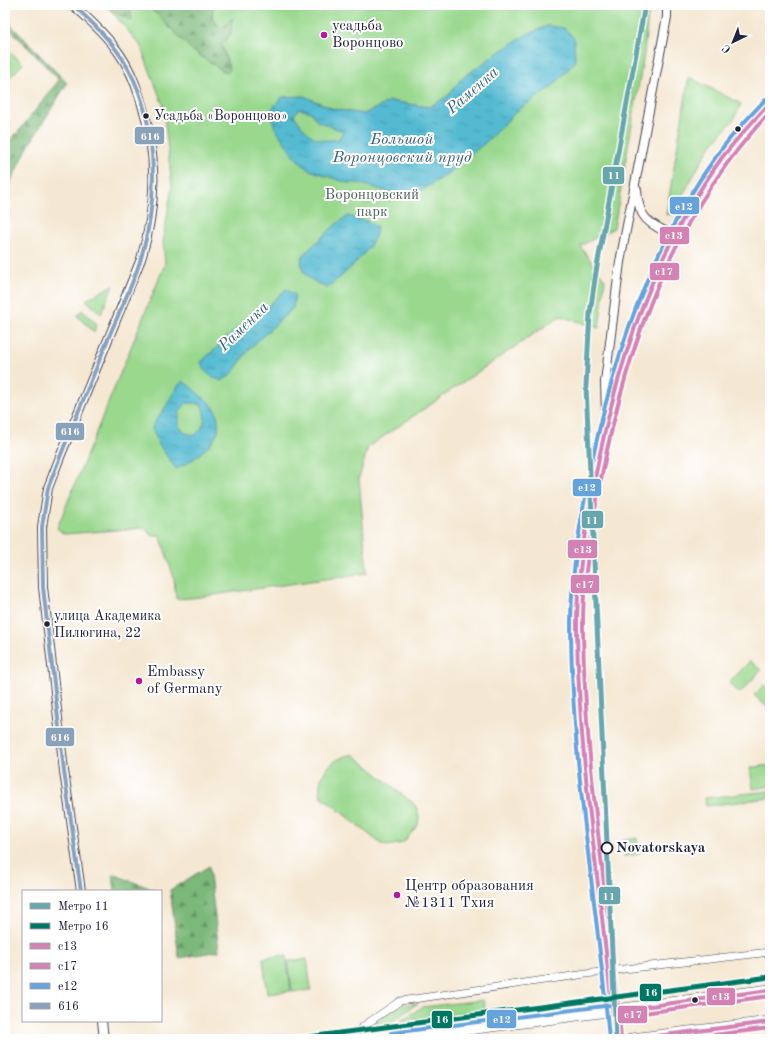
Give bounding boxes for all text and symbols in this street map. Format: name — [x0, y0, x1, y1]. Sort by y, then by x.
place label: усадьба Воронцово — [332, 19, 404, 51]
north arrow — [713, 22, 753, 62]
marker: усадьба Воронцово — [319, 30, 329, 40]
text: С — [721, 42, 734, 55]
water label: Раменка — [443, 64, 502, 118]
place label: Усадьба «Воронцово» — [154, 109, 287, 123]
marker: Усадьба «Воронцово» — [141, 111, 151, 121]
unlabelled marker — [733, 124, 743, 134]
line badge: 616 — [134, 126, 165, 145]
text: 616 — [140, 132, 160, 143]
water label: Большой Воронцовский пруд — [331, 132, 472, 166]
line badge: 11 — [602, 166, 625, 185]
text: 11 — [608, 171, 620, 182]
park label: Воронцовский парк — [325, 188, 419, 220]
line badge: е12 — [669, 196, 700, 215]
text: е12 — [675, 202, 693, 213]
line badge: с13 — [659, 226, 690, 245]
text: с13 — [665, 231, 683, 242]
line badge: с17 — [649, 262, 680, 281]
text: с17 — [655, 267, 673, 278]
water label: Раменка — [215, 299, 272, 355]
line badge: 616 — [55, 422, 85, 441]
text: 616 — [60, 427, 80, 438]
line badge: е12 — [572, 478, 602, 497]
text: е12 — [578, 483, 596, 494]
line badge: 11 — [581, 510, 604, 529]
text: 11 — [586, 516, 598, 527]
line badge: с13 — [567, 539, 598, 559]
text: с13 — [574, 545, 592, 556]
line badge: с17 — [570, 574, 600, 594]
text: с17 — [576, 580, 594, 591]
place label: улица Академика Пилюгина, 22 — [54, 609, 161, 640]
marker: улица Академика Пилюгина, 22 — [42, 619, 52, 629]
place label: Embassy of Germany — [147, 665, 223, 697]
marker: Embassy of Germany — [134, 676, 144, 686]
line badge: 616 — [45, 727, 75, 747]
text: 616 — [50, 733, 70, 744]
marker: Novatorskaya — [600, 841, 614, 855]
place label: Novatorskaya — [616, 841, 706, 856]
place label: Центр образования №1311 Тхия — [405, 879, 534, 911]
line badge: 11 — [598, 886, 621, 905]
legend — [22, 890, 162, 1022]
marker: Центр образования №1311 Тхия — [392, 890, 402, 900]
text: 11 — [603, 892, 615, 903]
text: Метро 11 — [58, 901, 109, 913]
text: Метро 16 — [58, 921, 109, 933]
text: с13 — [58, 941, 77, 953]
text: с17 — [58, 961, 77, 973]
text: е12 — [58, 981, 77, 993]
line badge: 16 — [639, 983, 662, 1002]
line badge: с13 — [706, 987, 736, 1006]
text: 16 — [645, 988, 657, 999]
text: с13 — [712, 992, 730, 1003]
unlabelled marker — [690, 995, 700, 1005]
text: 616 — [58, 1001, 79, 1013]
line badge: с17 — [617, 1005, 648, 1024]
line badge: е12 — [486, 1009, 517, 1029]
line badge: 16 — [431, 1010, 453, 1029]
text: с17 — [624, 1010, 642, 1021]
text: 16 — [436, 1015, 448, 1026]
text: е12 — [493, 1015, 511, 1026]

